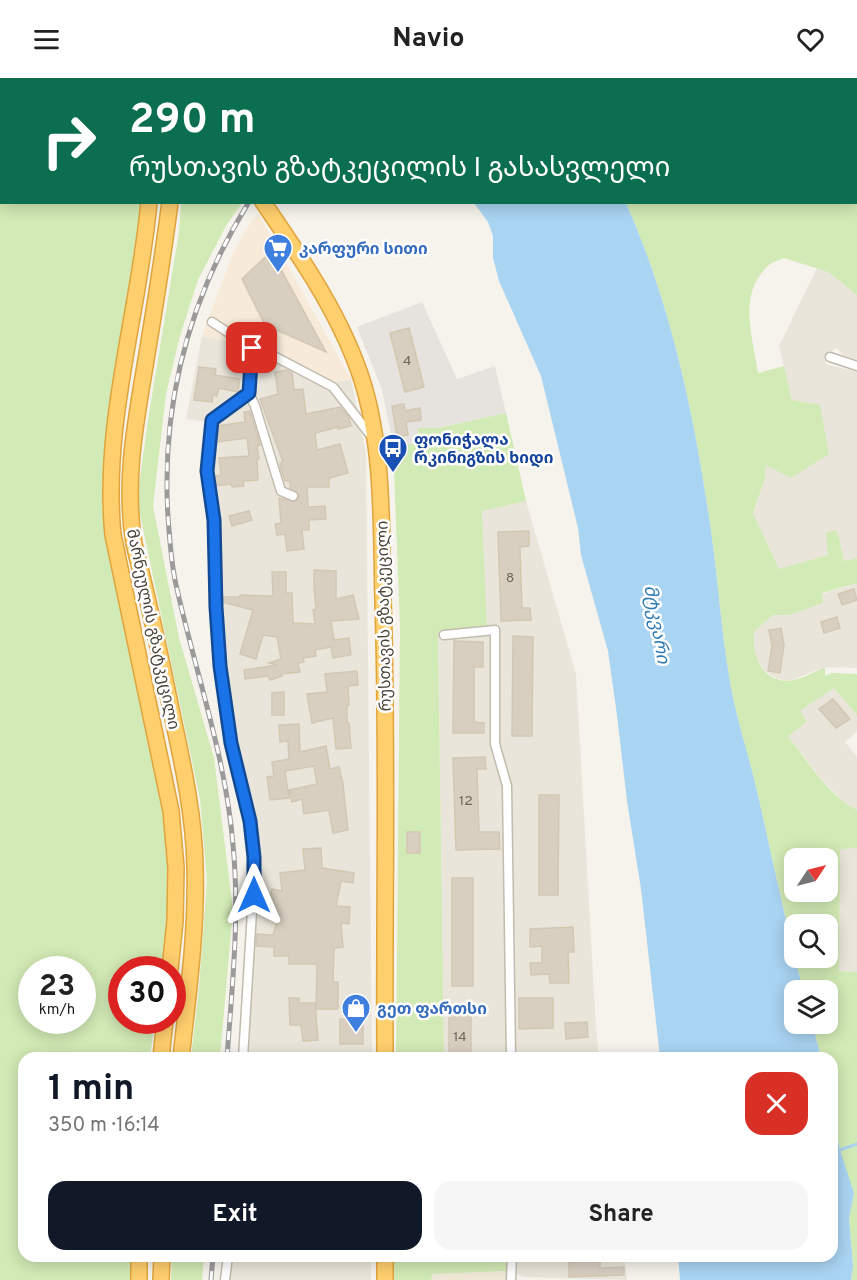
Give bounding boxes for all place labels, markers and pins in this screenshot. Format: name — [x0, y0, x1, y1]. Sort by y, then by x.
supermarket icon: კარფური სითი — [262, 232, 294, 274]
place label: კარფური სითი — [299, 240, 428, 260]
pin — [226, 322, 277, 373]
place label: ფონიჭალა რკინიგზის ხიდი — [414, 431, 553, 469]
bus stop icon: ფონიჭალა რკინიგზის ხიდი — [377, 432, 409, 474]
shop icon: გეთ ფართსი — [340, 992, 372, 1034]
place label: გეთ ფართსი — [377, 1000, 487, 1020]

